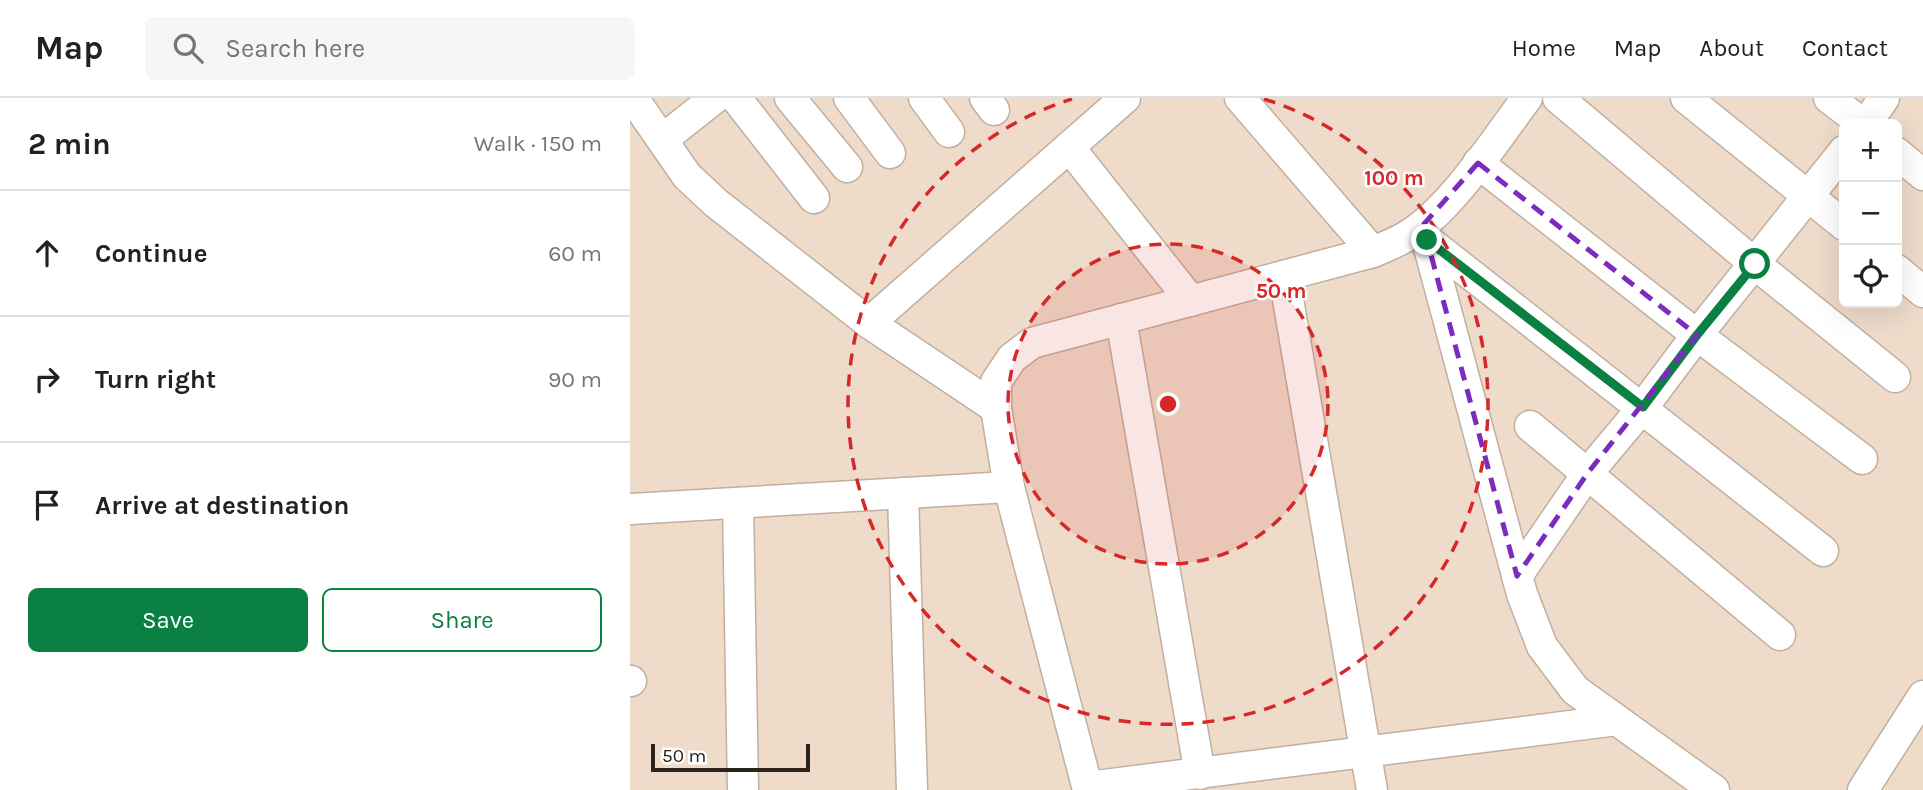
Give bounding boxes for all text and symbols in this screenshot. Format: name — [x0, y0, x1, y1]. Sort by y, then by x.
search box — [145, 17, 635, 80]
text: Map — [35, 29, 103, 67]
icon: search — [169, 29, 207, 67]
text: Search here — [225, 33, 365, 64]
text: Home — [1512, 34, 1576, 62]
text: Map — [1614, 34, 1661, 62]
text: About — [1699, 34, 1764, 62]
text: Contact — [1802, 34, 1888, 62]
map controls — [1839, 119, 1902, 308]
button: + — [1839, 119, 1902, 182]
text: 2 min — [28, 126, 111, 162]
text: Walk · 150 m — [474, 130, 602, 157]
text: 100 m — [1364, 166, 1424, 190]
button: − — [1839, 182, 1902, 245]
route end — [1411, 224, 1442, 255]
icon: ahead — [28, 234, 66, 272]
text: Continue — [95, 238, 207, 269]
text: 60 m — [548, 240, 602, 267]
button: locate — [1839, 245, 1902, 308]
route start — [1739, 248, 1770, 279]
text: 50 m — [1256, 279, 1306, 303]
icon: right — [28, 360, 66, 398]
text: Turn right — [95, 364, 216, 395]
text: 90 m — [548, 366, 602, 393]
centre of rings — [1156, 392, 1180, 416]
icon: arrive — [28, 486, 66, 524]
text: Arrive at destination — [95, 490, 349, 521]
button: Save — [28, 588, 308, 652]
button: Share — [322, 588, 602, 652]
scale bar — [651, 741, 810, 773]
text: 50 m — [662, 745, 706, 767]

